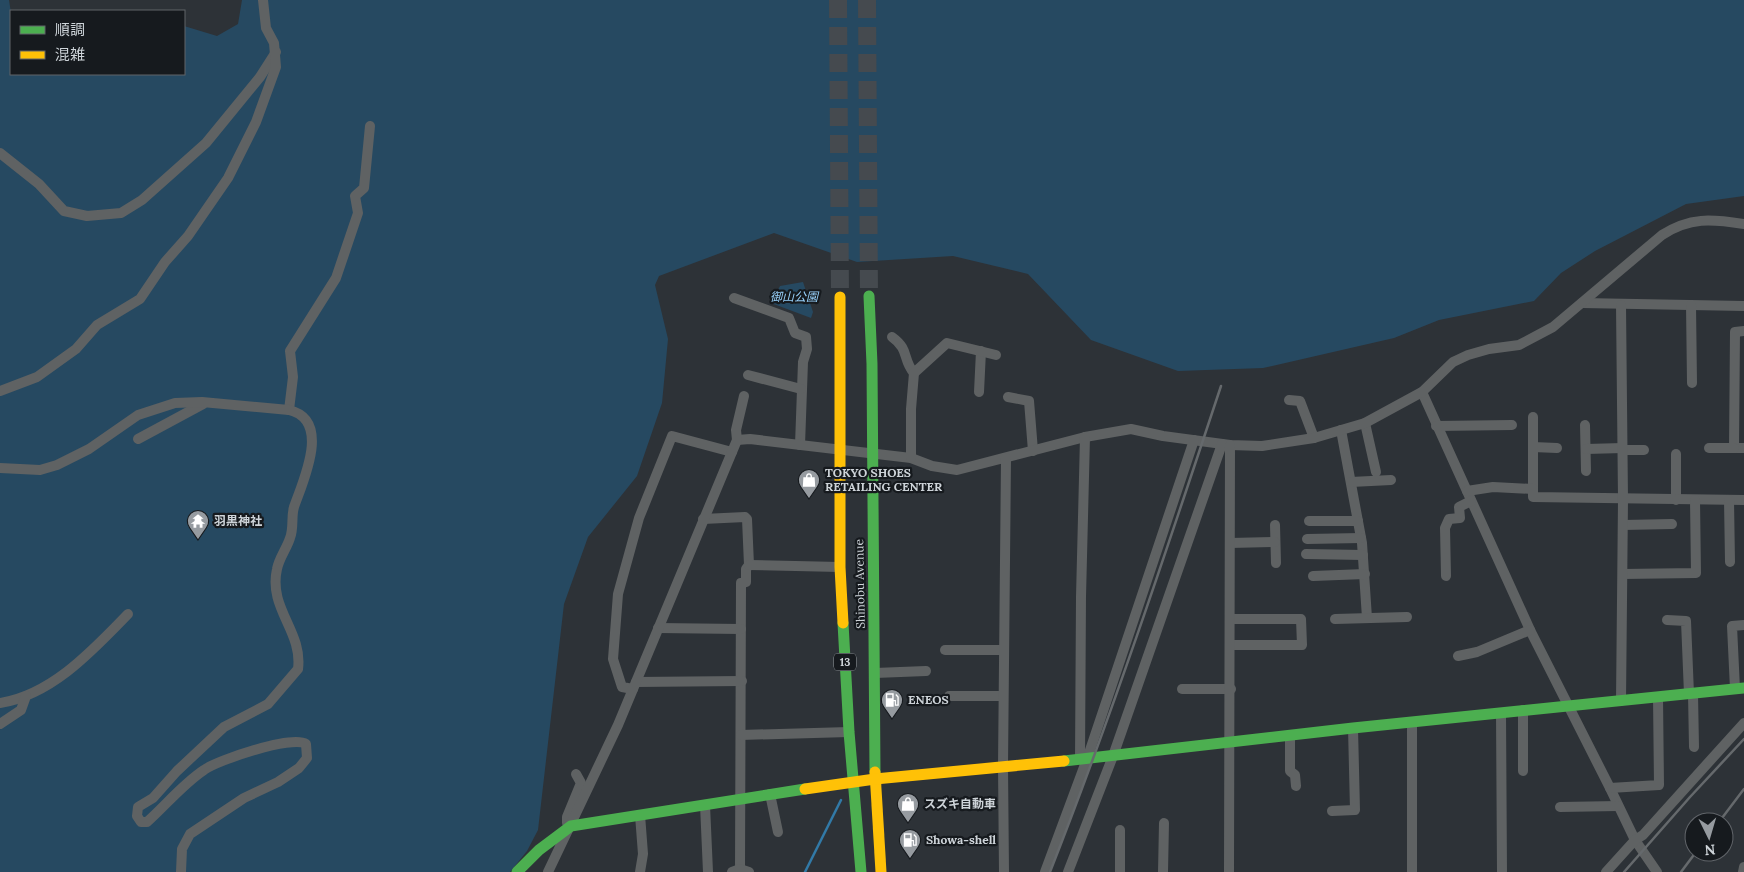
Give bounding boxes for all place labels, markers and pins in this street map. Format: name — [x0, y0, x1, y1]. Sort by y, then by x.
place label: TOKYO SHOES RETAILING CENTER — [825, 465, 943, 494]
shop icon: TOKYO SHOES RETAILING CENTER — [797, 468, 821, 499]
temple icon: 羽黒神社 — [186, 509, 210, 540]
place label: 羽黒神社 — [214, 513, 262, 528]
fuel station icon: ENEOS — [880, 688, 904, 719]
place label: ENEOS — [908, 692, 949, 707]
shop icon: スズキ自動車 — [896, 792, 920, 823]
place label: スズキ自動車 — [924, 796, 996, 811]
fuel station icon: Showa-shell — [898, 828, 922, 859]
place label: Showa-shell — [926, 832, 996, 847]

